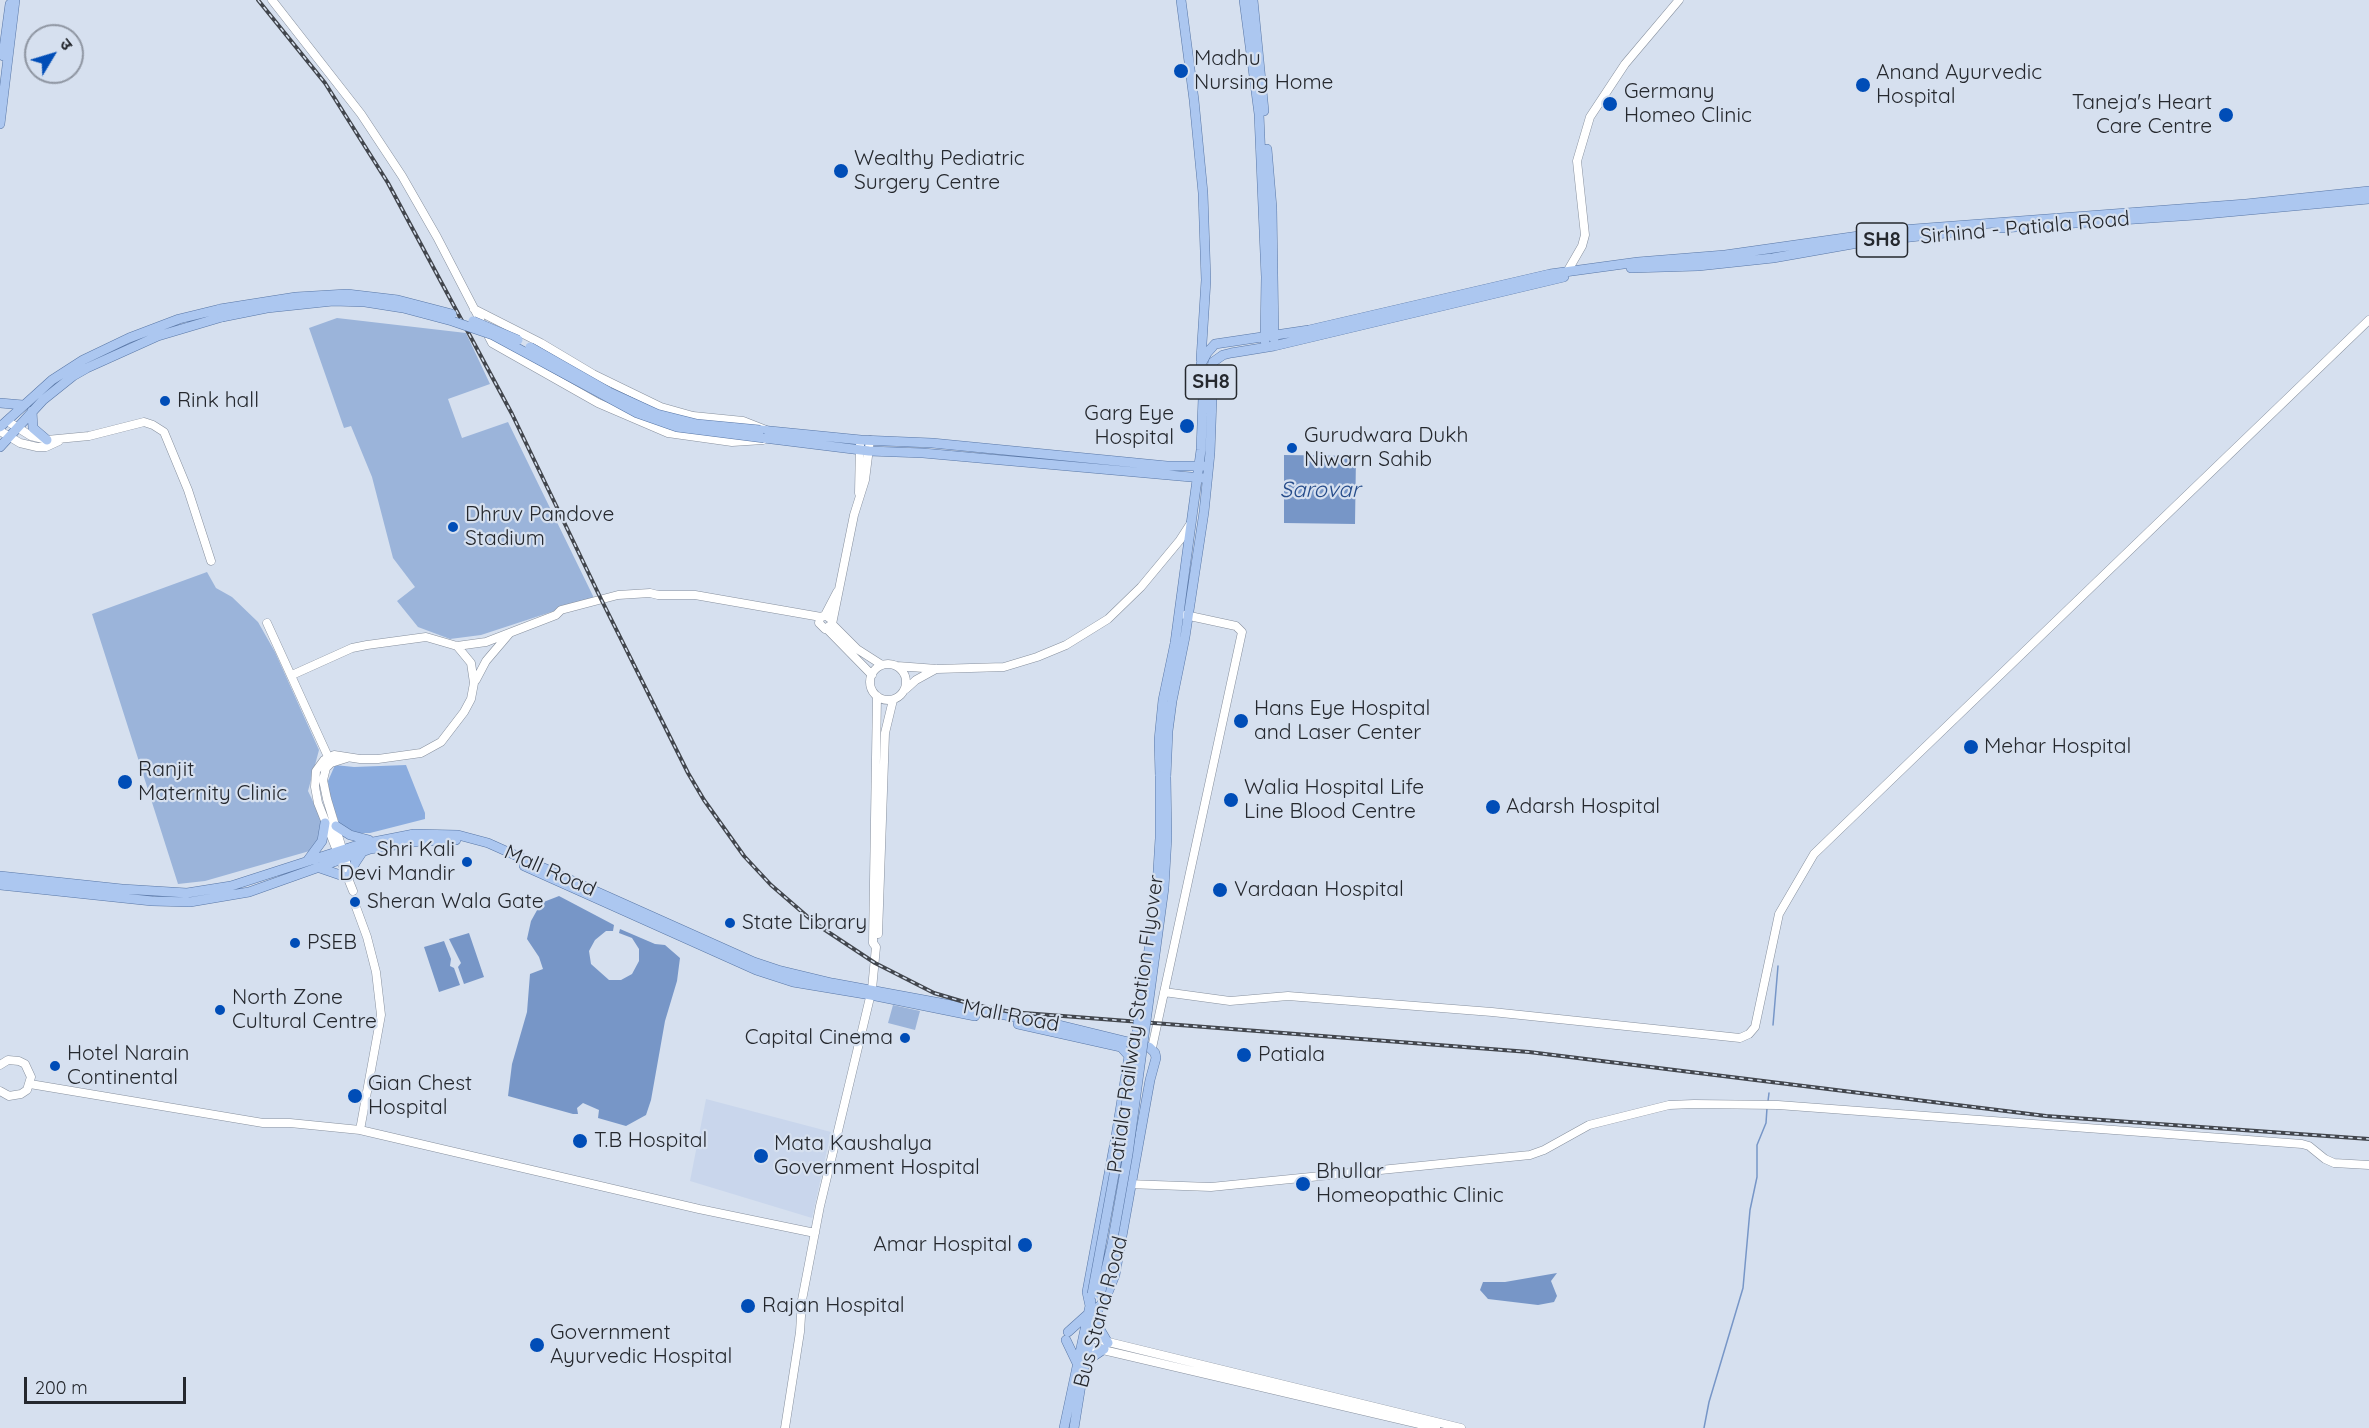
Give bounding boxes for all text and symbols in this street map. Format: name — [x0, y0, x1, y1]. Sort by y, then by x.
north arrow — [24, 24, 84, 84]
text: उ — [56, 34, 77, 54]
place label: Madhu Nursing Home — [1194, 46, 1333, 96]
place label: Anand Ayurvedic Hospital — [1876, 60, 2042, 110]
marker: Madhu Nursing Home — [1172, 62, 1190, 80]
marker: Anand Ayurvedic Hospital — [1854, 76, 1872, 94]
place label: Germany Homeo Clinic — [1624, 79, 1752, 129]
place label: Taneja's Heart Care Centre — [2072, 90, 2212, 140]
marker: Germany Homeo Clinic — [1601, 95, 1619, 113]
marker: Taneja's Heart Care Centre — [2217, 106, 2235, 124]
place label: Wealthy Pediatric Surgery Centre — [854, 146, 1025, 196]
marker: Wealthy Pediatric Surgery Centre — [832, 162, 850, 180]
street label: Sirhind - Patiala Road — [1919, 206, 2131, 250]
road number: SH8 — [1856, 223, 1908, 257]
road number: SH8 — [1186, 365, 1236, 399]
place label: Rink hall — [177, 388, 259, 414]
marker: Rink hall — [158, 394, 172, 408]
place label: Garg Eye Hospital — [1084, 401, 1174, 451]
marker: Garg Eye Hospital — [1178, 417, 1196, 435]
place label: Gurudwara Dukh Niwarn Sahib — [1304, 423, 1468, 473]
marker: Gurudwara Dukh Niwarn Sahib — [1285, 441, 1299, 455]
water label: Sarovar — [1280, 477, 1360, 503]
place label: Dhruv Pandove Stadium — [465, 502, 614, 552]
marker: Dhruv Pandove Stadium — [446, 520, 460, 534]
place label: Hans Eye Hospital and Laser Center — [1254, 696, 1430, 746]
marker: Hans Eye Hospital and Laser Center — [1232, 712, 1250, 730]
place label: Mehar Hospital — [1984, 734, 2131, 760]
marker: Mehar Hospital — [1962, 738, 1980, 756]
place label: Ranjit Maternity Clinic — [138, 757, 287, 807]
marker: Ranjit Maternity Clinic — [116, 773, 134, 791]
place label: Walia Hospital Life Line Blood Centre — [1244, 775, 1424, 825]
marker: Walia Hospital Life Line Blood Centre — [1222, 791, 1240, 809]
place label: Adarsh Hospital — [1506, 794, 1660, 820]
marker: Adarsh Hospital — [1484, 798, 1502, 816]
place label: Shri Kali Devi Mandir — [339, 837, 455, 887]
street label: Mall Road — [500, 840, 600, 902]
marker: Shri Kali Devi Mandir — [460, 855, 474, 869]
street label: Patiala Railway Station Flyover — [1103, 873, 1169, 1175]
place label: Vardaan Hospital — [1234, 877, 1404, 903]
marker: Vardaan Hospital — [1211, 881, 1229, 899]
place label: Sheran Wala Gate — [367, 889, 544, 915]
marker: Sheran Wala Gate — [348, 895, 362, 909]
place label: State Library — [742, 910, 867, 936]
marker: State Library — [723, 916, 737, 930]
place label: PSEB — [307, 930, 357, 956]
marker: PSEB — [288, 936, 302, 950]
place label: North Zone Cultural Centre — [232, 985, 377, 1035]
street label: Mall Road — [961, 994, 1061, 1038]
marker: North Zone Cultural Centre — [213, 1003, 227, 1017]
place label: Capital Cinema — [745, 1025, 893, 1051]
marker: Capital Cinema — [898, 1031, 912, 1045]
place label: Hotel Narain Continental — [67, 1041, 189, 1091]
place label: Patiala — [1258, 1042, 1325, 1068]
marker: Patiala — [1235, 1046, 1253, 1064]
marker: Hotel Narain Continental — [48, 1059, 62, 1073]
place label: Gian Chest Hospital — [368, 1071, 472, 1121]
marker: Gian Chest Hospital — [346, 1087, 364, 1105]
place label: T.B Hospital — [594, 1128, 707, 1154]
place label: Mata Kaushalya Government Hospital — [774, 1131, 980, 1181]
marker: T.B Hospital — [571, 1132, 589, 1150]
marker: Mata Kaushalya Government Hospital — [752, 1147, 770, 1165]
place label: Bhullar Homeopathic Clinic — [1316, 1159, 1504, 1209]
marker: Bhullar Homeopathic Clinic — [1294, 1175, 1312, 1193]
place label: Amar Hospital — [873, 1232, 1012, 1258]
street label: Bus Stand Road — [1069, 1234, 1133, 1390]
marker: Amar Hospital — [1016, 1236, 1034, 1254]
place label: Rajan Hospital — [762, 1293, 905, 1319]
marker: Rajan Hospital — [739, 1297, 757, 1315]
place label: Government Ayurvedic Hospital — [550, 1320, 732, 1370]
marker: Government Ayurvedic Hospital — [528, 1336, 546, 1354]
scale bar — [27, 1365, 189, 1403]
text: 200 m — [35, 1376, 88, 1399]

